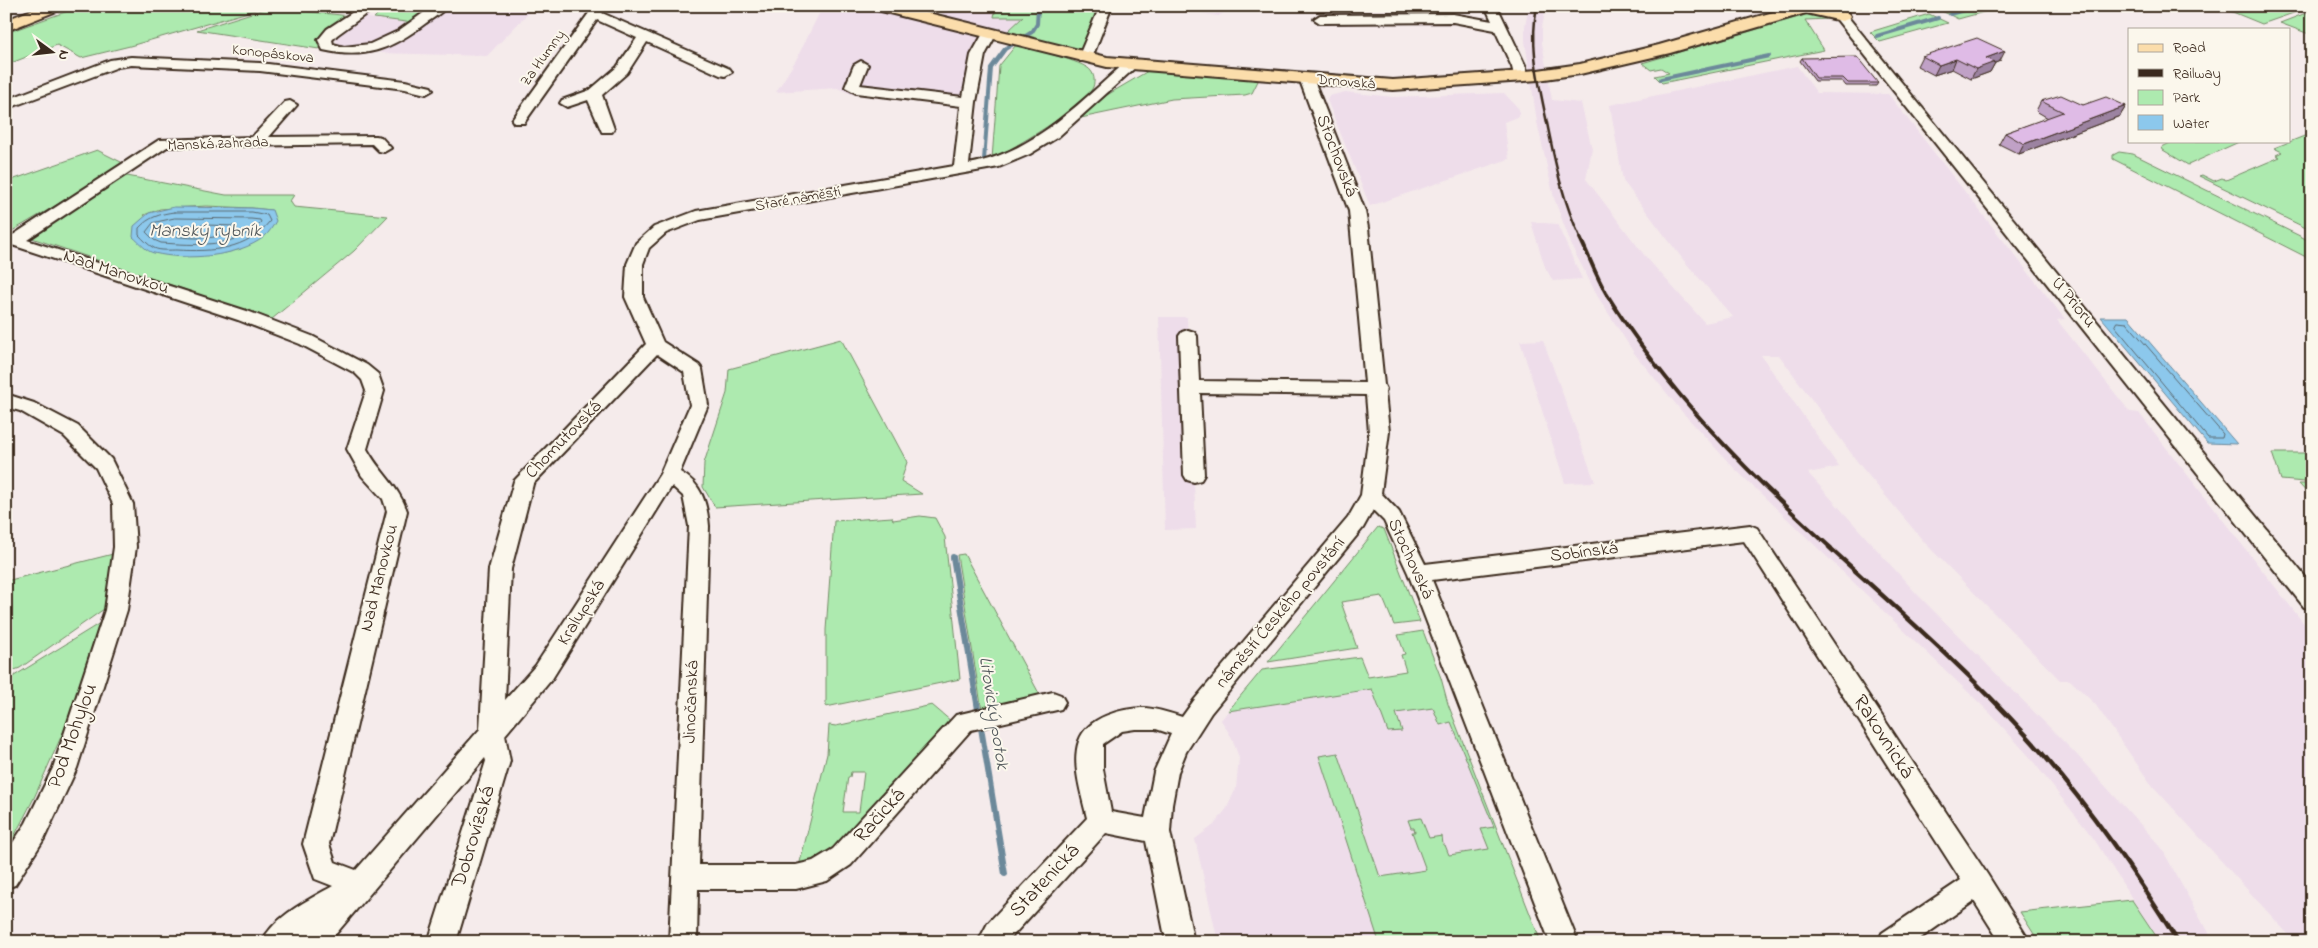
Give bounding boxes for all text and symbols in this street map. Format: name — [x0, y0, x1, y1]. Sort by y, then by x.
street label: Za Humny — [515, 25, 572, 91]
north arrow — [28, 28, 78, 78]
legend — [2128, 28, 2290, 142]
text: Road — [2173, 37, 2206, 59]
street label: Konopáskova — [231, 39, 315, 69]
text: N — [52, 48, 74, 62]
text: Railway — [2173, 63, 2221, 86]
street label: Drnovská — [1315, 68, 1376, 96]
text: Park — [2173, 87, 2201, 109]
street label: Stochovská — [1308, 111, 1364, 201]
text: Water — [2173, 113, 2209, 135]
street label: Manská zahrada — [167, 131, 269, 157]
street label: Staré náměstí — [753, 181, 843, 217]
water label: Manský rybník — [149, 218, 262, 245]
street label: Nad Manovkou — [60, 244, 172, 302]
street label: U Prioru — [2044, 272, 2102, 334]
street label: Chomutovská — [520, 395, 608, 485]
street label: Stochovská — [1380, 515, 1440, 603]
street label: Nad Manovkou — [354, 522, 406, 634]
street label: náměstí Českého povstání — [1210, 531, 1352, 695]
street label: Sobínská — [1549, 536, 1619, 570]
street label: Kralupská — [552, 575, 612, 651]
water label: Litovický potok — [971, 655, 1015, 772]
street label: Jinočanská — [678, 660, 706, 744]
street label: Pod Mohylou — [40, 679, 108, 793]
street label: Rakovnická — [1845, 689, 1922, 785]
street label: Račická — [847, 781, 913, 850]
street label: Dobrovízská — [444, 782, 504, 893]
street label: Statenická — [1003, 837, 1087, 925]

